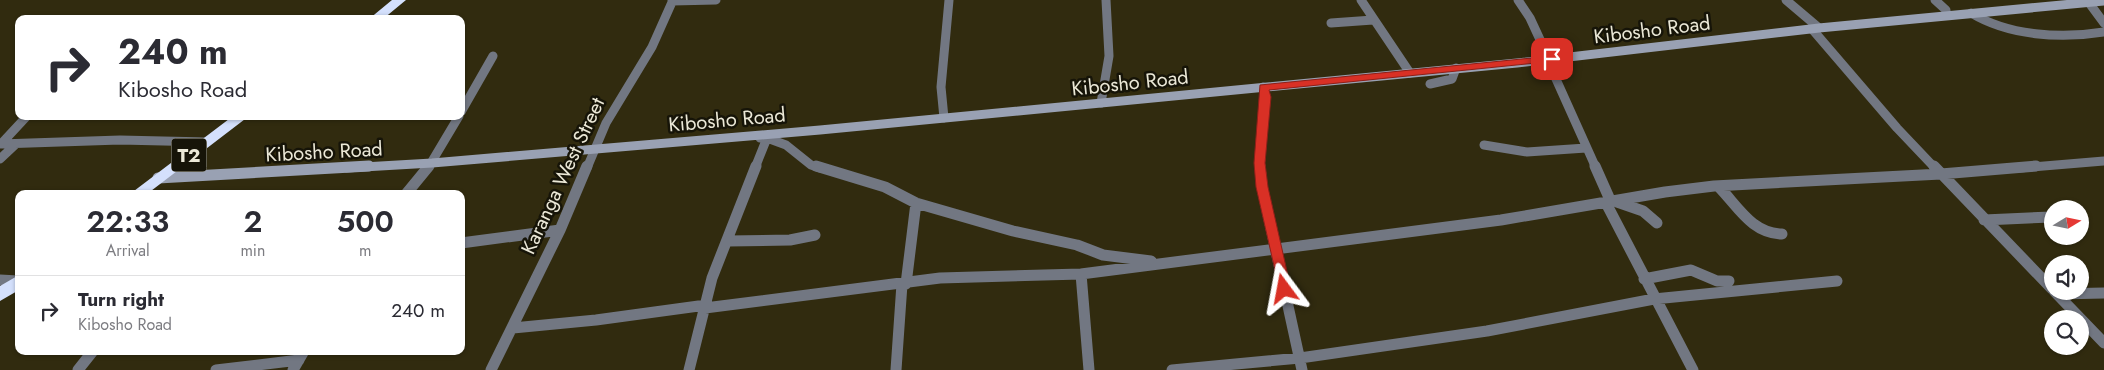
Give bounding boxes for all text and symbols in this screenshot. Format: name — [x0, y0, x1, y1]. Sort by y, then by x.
street label: Kibosho Road — [1592, 8, 1712, 52]
text: 240 m — [118, 27, 228, 77]
icon: right — [35, 35, 100, 100]
pin — [1531, 38, 1573, 80]
icon: arrive — [1538, 45, 1566, 73]
street label: Kibosho Road — [1070, 62, 1190, 104]
text: Kibosho Road — [118, 73, 247, 105]
street label: Karanga West Street — [514, 93, 612, 259]
street label: Kibosho Road — [667, 100, 787, 140]
street label: Kibosho Road — [265, 134, 383, 170]
road number: T2 — [172, 138, 206, 172]
text: 22:33 — [86, 200, 169, 243]
text: 2 — [243, 200, 262, 243]
text: 500 — [337, 200, 394, 243]
north arrow — [2044, 200, 2089, 245]
map controls — [2044, 200, 2089, 355]
text: Arrival — [106, 239, 150, 262]
text: min — [240, 239, 265, 262]
text: m — [359, 239, 371, 262]
button: sound — [2044, 255, 2089, 300]
position arrow — [1257, 262, 1309, 314]
text: Turn right — [78, 286, 164, 313]
icon: right — [35, 297, 63, 325]
text: 240 m — [391, 297, 445, 324]
button: search — [2044, 310, 2089, 355]
text: Kibosho Road — [78, 313, 172, 336]

